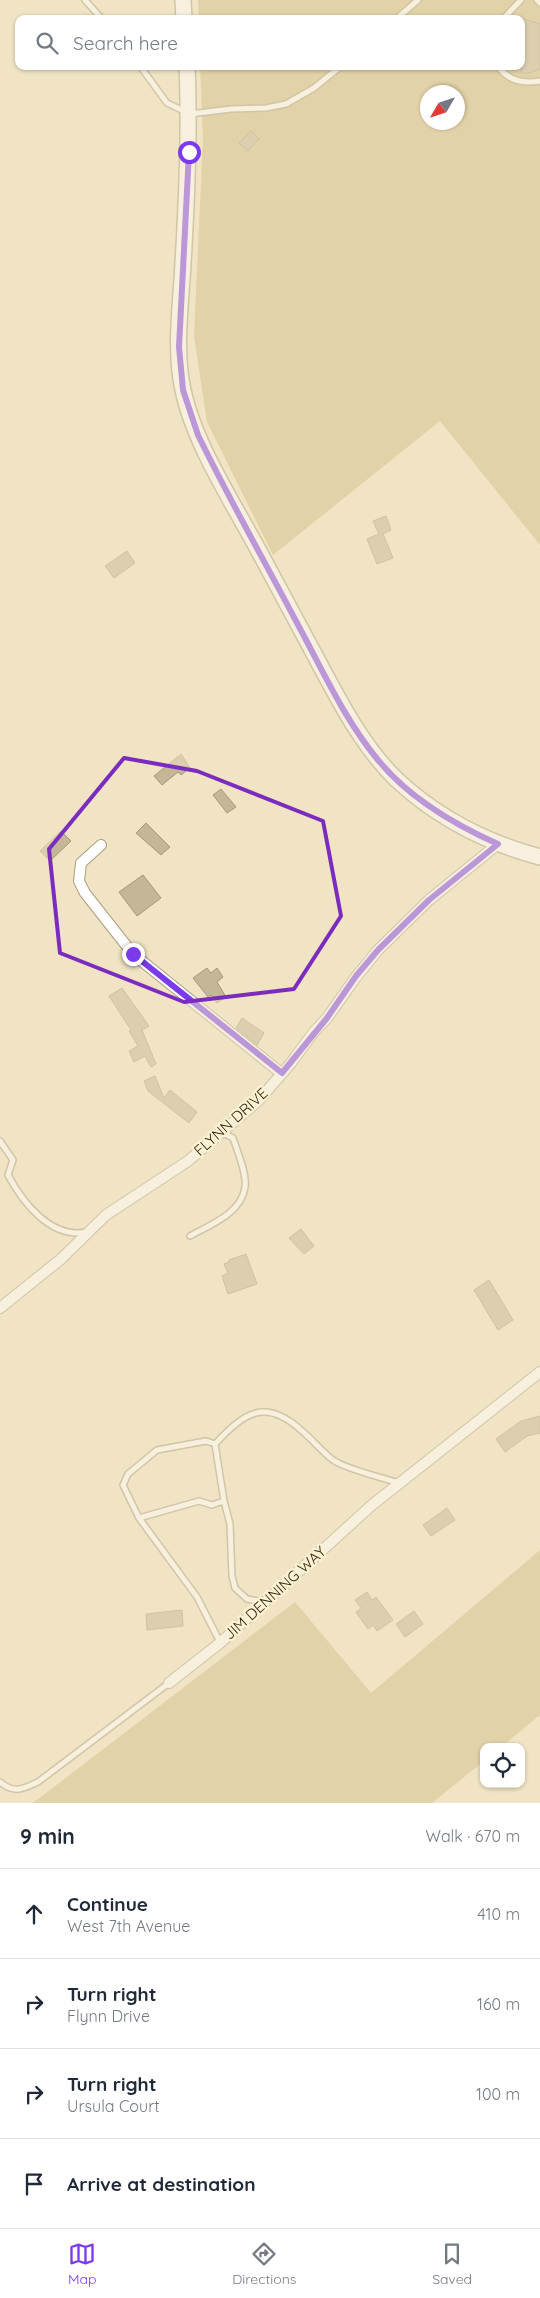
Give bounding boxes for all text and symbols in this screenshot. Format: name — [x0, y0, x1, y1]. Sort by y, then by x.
search box — [15, 15, 525, 70]
icon: search — [33, 29, 61, 57]
text: Search here — [73, 31, 178, 55]
north arrow — [420, 85, 465, 130]
route start — [178, 141, 201, 164]
route end — [122, 943, 145, 966]
street label: FLYNN DRIVE — [190, 1083, 272, 1160]
street label: JIM DENNING WAY — [220, 1541, 330, 1643]
map controls — [480, 1743, 525, 1788]
button: locate — [480, 1743, 525, 1788]
text: 9 min — [20, 1823, 75, 1849]
text: Walk · 670 m — [426, 1826, 520, 1846]
text: Continue — [67, 1892, 148, 1916]
icon: ahead — [20, 1900, 48, 1928]
text: 410 m — [477, 1904, 520, 1924]
text: West 7th Avenue — [67, 1916, 190, 1936]
text: Turn right — [67, 1982, 156, 2006]
icon: right — [20, 1990, 48, 2018]
text: 160 m — [477, 1994, 520, 2014]
text: Flynn Drive — [67, 2006, 150, 2026]
text: Turn right — [67, 2072, 156, 2096]
icon: right — [20, 2080, 48, 2108]
text: 100 m — [476, 2084, 520, 2104]
text: Ursula Court — [67, 2096, 160, 2116]
icon: arrive — [20, 2170, 48, 2198]
text: Arrive at destination — [67, 2172, 256, 2196]
tab: Map — [68, 2240, 96, 2288]
tab: Directions — [232, 2240, 296, 2288]
tab: Saved — [432, 2240, 472, 2288]

